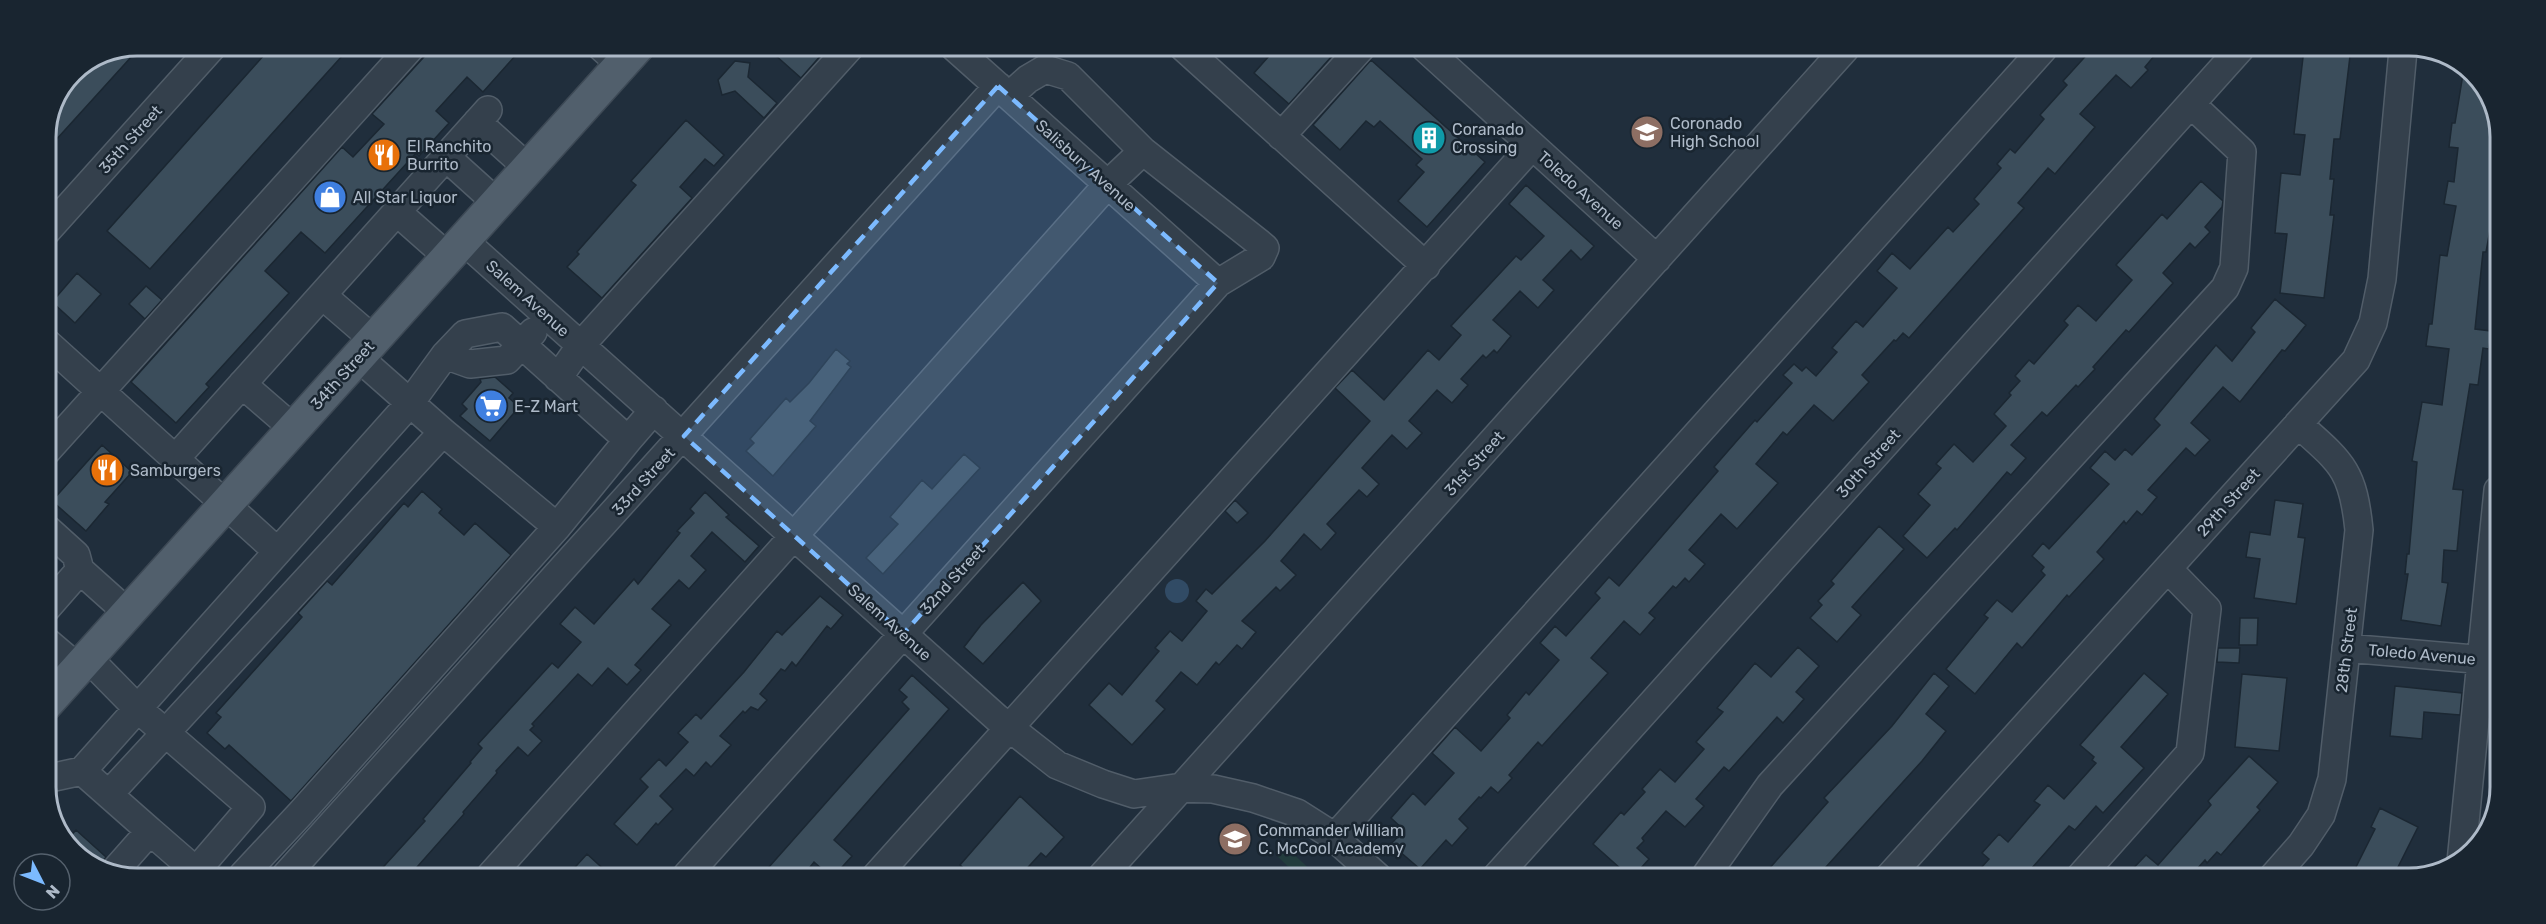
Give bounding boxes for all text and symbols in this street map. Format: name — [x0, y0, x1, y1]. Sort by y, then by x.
street label: 35th Street — [95, 101, 166, 177]
school or university icon: Coronado High School — [1629, 114, 1665, 150]
place label: Coronado High School — [1670, 114, 1759, 151]
street label: Salisbury Avenue — [1032, 116, 1140, 215]
building icon: Coranado Crossing — [1411, 120, 1447, 156]
place label: Coranado Crossing — [1452, 120, 1524, 157]
restaurant icon: El Ranchito Burrito — [366, 137, 402, 173]
place label: El Ranchito Burrito — [407, 137, 491, 174]
street label: Toledo Avenue — [1534, 147, 1627, 234]
shop icon: All Star Liquor — [312, 179, 348, 215]
place label: All Star Liquor — [353, 188, 457, 207]
street label: Salem Avenue — [482, 256, 573, 341]
street label: 34th Street — [307, 337, 378, 414]
supermarket icon: E-Z Mart — [473, 388, 509, 424]
place label: E-Z Mart — [514, 397, 578, 416]
street label: 30th Street — [1833, 425, 1904, 502]
street label: 31st Street — [1440, 427, 1508, 500]
street label: 33rd Street — [608, 443, 679, 519]
restaurant icon: Samburgers — [89, 452, 125, 488]
place label: Samburgers — [130, 461, 221, 480]
street label: 29th Street — [2193, 464, 2264, 540]
street label: 32nd Street — [916, 540, 989, 619]
street label: Salem Avenue — [844, 580, 935, 665]
street label: 28th Street — [2332, 606, 2361, 694]
street label: Toledo Avenue — [2367, 640, 2477, 669]
school or university icon: Commander William C. McCool Academy — [1217, 821, 1253, 857]
place label: Commander William C. McCool Academy — [1258, 821, 1404, 858]
north arrow — [12, 852, 72, 912]
text: N — [42, 881, 64, 902]

